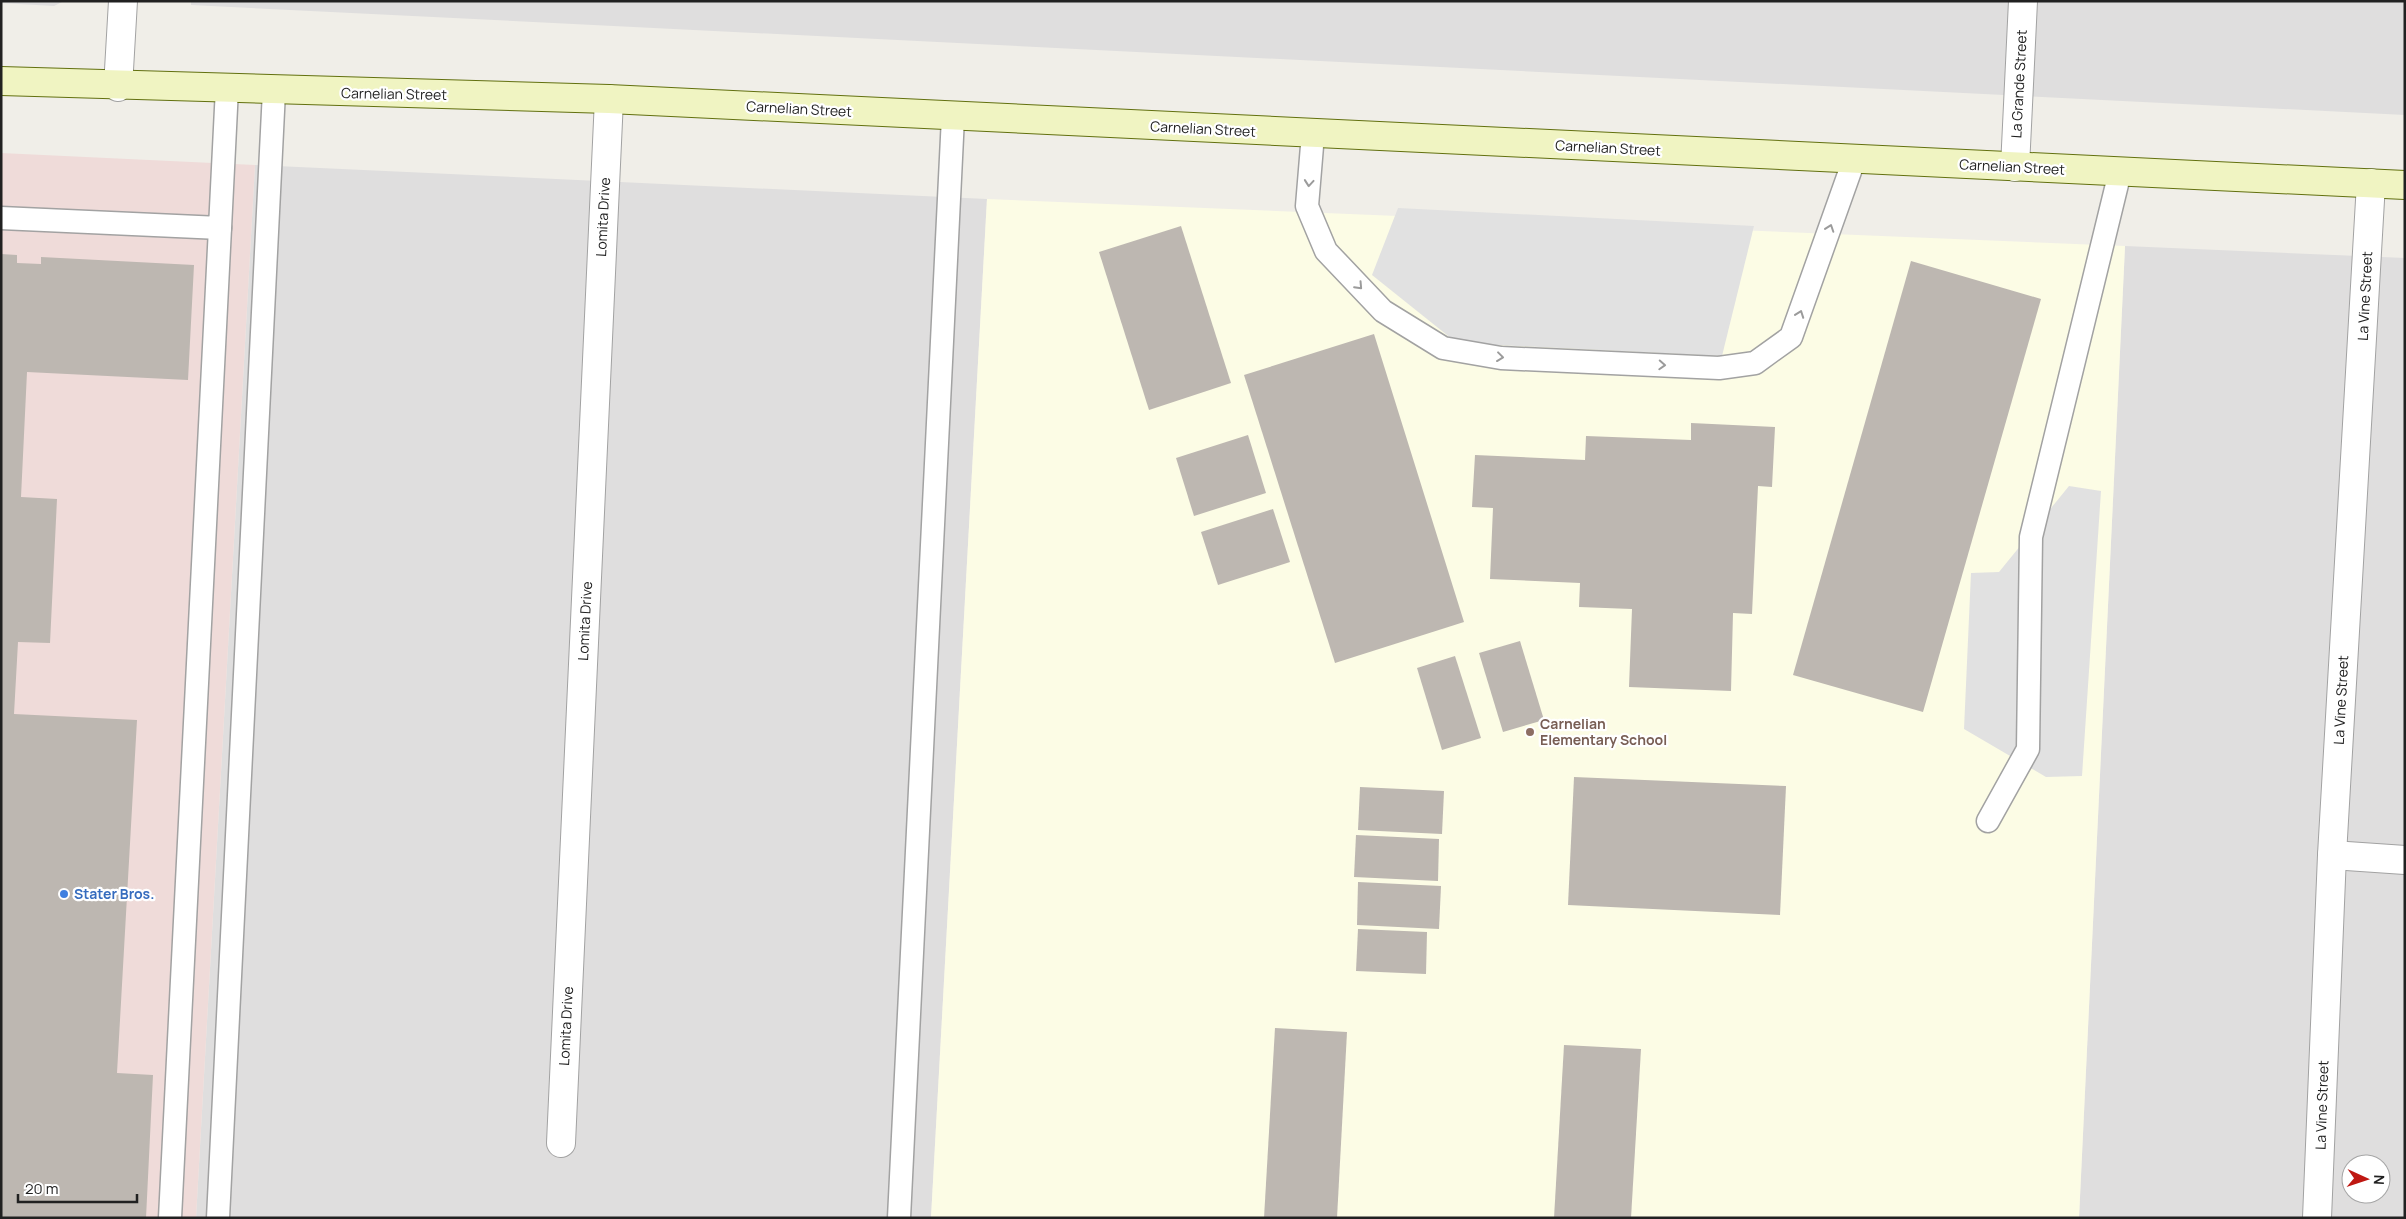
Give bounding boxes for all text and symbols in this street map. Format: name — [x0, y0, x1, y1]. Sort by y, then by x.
street label: La Grande Street — [2006, 29, 2031, 139]
street label: Carnelian Street — [341, 83, 447, 104]
street label: Carnelian Street — [746, 96, 853, 121]
street label: Carnelian Street — [1150, 116, 1257, 141]
street label: Carnelian Street — [1555, 135, 1662, 160]
street label: Carnelian Street — [1959, 154, 2066, 179]
street label: Lomita Drive — [591, 177, 614, 257]
one-way arrow — [1304, 179, 1315, 187]
one-way arrow — [1824, 225, 1834, 233]
street label: La Vine Street — [2353, 250, 2376, 341]
one-way arrow — [1353, 281, 1362, 290]
one-way arrow — [1794, 310, 1804, 319]
one-way arrow — [1496, 351, 1504, 362]
one-way arrow — [1658, 360, 1666, 370]
street label: Lomita Drive — [573, 581, 596, 661]
street label: La Vine Street — [2329, 654, 2352, 745]
place label: Carnelian Elementary School — [1540, 714, 1667, 749]
marker: Carnelian Elementary School — [1524, 726, 1536, 738]
place label: Stater Bros. — [74, 884, 154, 903]
marker: Stater Bros. — [58, 888, 70, 900]
street label: Lomita Drive — [554, 986, 577, 1066]
street label: La Vine Street — [2310, 1060, 2333, 1150]
north arrow — [2341, 1154, 2391, 1204]
scale bar — [18, 1172, 136, 1204]
text: N — [2370, 1174, 2389, 1185]
text: 20 m — [25, 1178, 58, 1199]

